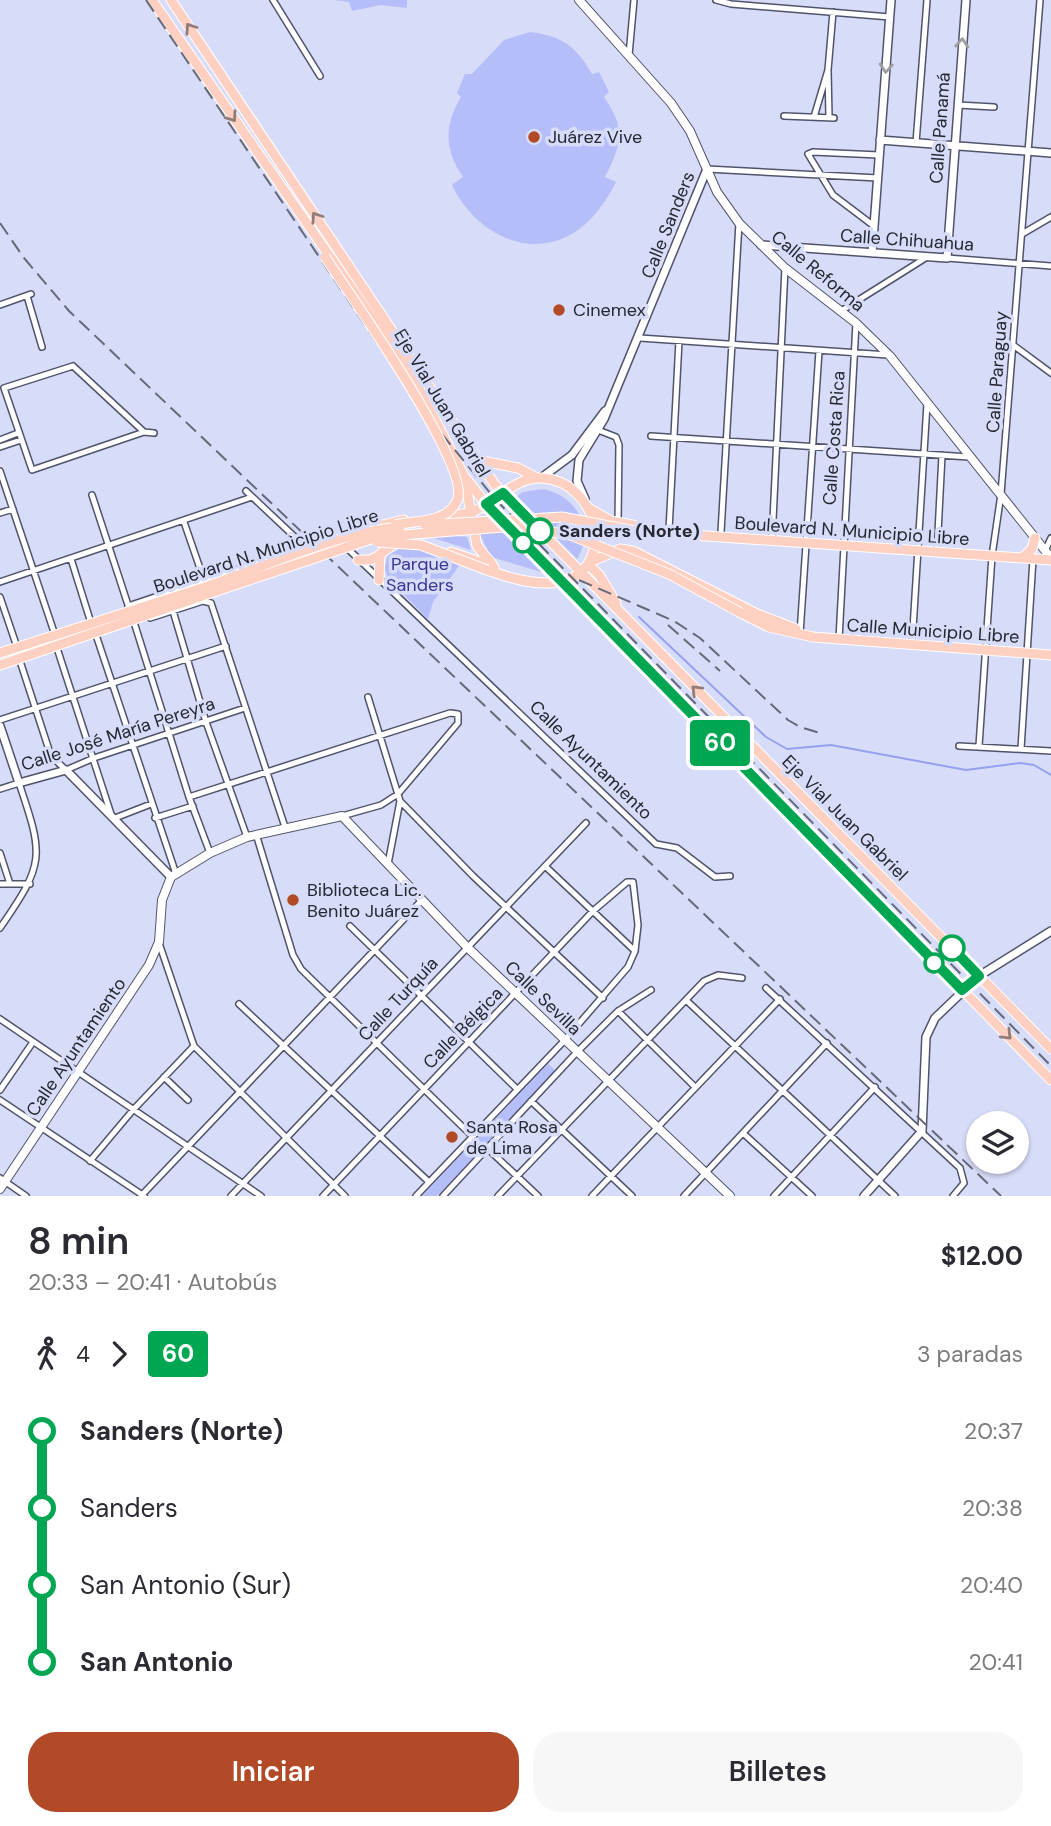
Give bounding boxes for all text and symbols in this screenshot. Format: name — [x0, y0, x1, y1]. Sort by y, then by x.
one-way arrow — [185, 22, 198, 35]
one-way arrow — [955, 38, 970, 49]
one-way arrow — [879, 63, 894, 74]
street label: Calle Panamá — [924, 72, 956, 184]
one-way arrow — [224, 109, 236, 122]
place label: Juárez Vive — [548, 125, 642, 149]
marker: Juárez Vive — [526, 129, 542, 145]
street label: Calle Sanders — [636, 168, 700, 282]
one-way arrow — [312, 212, 324, 225]
street label: Calle Chihuahua — [839, 223, 975, 257]
street label: Calle Reforma — [766, 225, 870, 317]
place label: Cinemex — [573, 298, 646, 322]
marker: Cinemex — [551, 302, 567, 318]
street label: Calle Paraguay — [981, 310, 1013, 434]
street label: Eje Vial Juan Gabriel — [388, 325, 496, 481]
street label: Calle Costa Rica — [817, 370, 851, 506]
street label: Boulevard N. Municipio Libre — [150, 503, 382, 599]
street label: Boulevard N. Municipio Libre — [734, 511, 970, 551]
marker: Sanders (Norte) — [527, 518, 553, 544]
place label: Sanders (Norte) — [559, 519, 700, 543]
unlabelled marker — [513, 533, 533, 553]
park label: Parque Sanders — [386, 552, 454, 597]
street label: Calle Municipio Libre — [846, 613, 1020, 649]
one-way arrow — [692, 686, 705, 699]
street label: Calle José María Pereyra — [18, 691, 218, 777]
street label: Calle Ayuntamiento — [524, 695, 658, 825]
line badge: 60 — [688, 720, 752, 766]
text: 60 — [704, 727, 736, 758]
street label: Eje Vial Juan Gabriel — [777, 750, 913, 886]
place label: Biblioteca Lic. Benito Juárez — [307, 878, 422, 923]
marker: Biblioteca Lic. Benito Juárez — [285, 892, 301, 908]
unlabelled marker — [939, 935, 965, 961]
street label: Calle Turquía — [353, 952, 443, 1046]
unlabelled marker — [924, 953, 944, 973]
street label: Calle Sevilla — [500, 955, 586, 1041]
street label: Calle Ayuntamiento — [21, 973, 131, 1121]
street label: Calle Bélgica — [418, 982, 508, 1074]
one-way arrow — [999, 1027, 1011, 1039]
map controls — [966, 1111, 1029, 1174]
button: layers — [966, 1111, 1029, 1174]
place label: Santa Rosa de Lima — [466, 1115, 558, 1160]
marker: Santa Rosa de Lima — [444, 1129, 460, 1145]
text: 8 min — [28, 1216, 129, 1266]
text: $12.00 — [941, 1239, 1023, 1273]
text: 20:33 – 20:41 · Autobús — [28, 1267, 277, 1297]
icon: walk — [28, 1335, 66, 1373]
icon: forward — [100, 1335, 138, 1373]
text: 60 — [162, 1338, 194, 1369]
text: 4 — [76, 1339, 90, 1369]
text: 3 paradas — [917, 1339, 1023, 1369]
text: Sanders (Norte) — [80, 1414, 283, 1448]
text: 20:37 — [964, 1416, 1023, 1446]
text: Sanders — [80, 1491, 178, 1525]
text: 20:38 — [962, 1493, 1023, 1523]
text: San Antonio (Sur) — [80, 1568, 291, 1602]
text: 20:40 — [960, 1570, 1023, 1600]
text: San Antonio — [80, 1645, 233, 1679]
text: 20:41 — [968, 1647, 1023, 1677]
button: Iniciar — [28, 1732, 519, 1812]
button: Billetes — [533, 1732, 1023, 1812]

